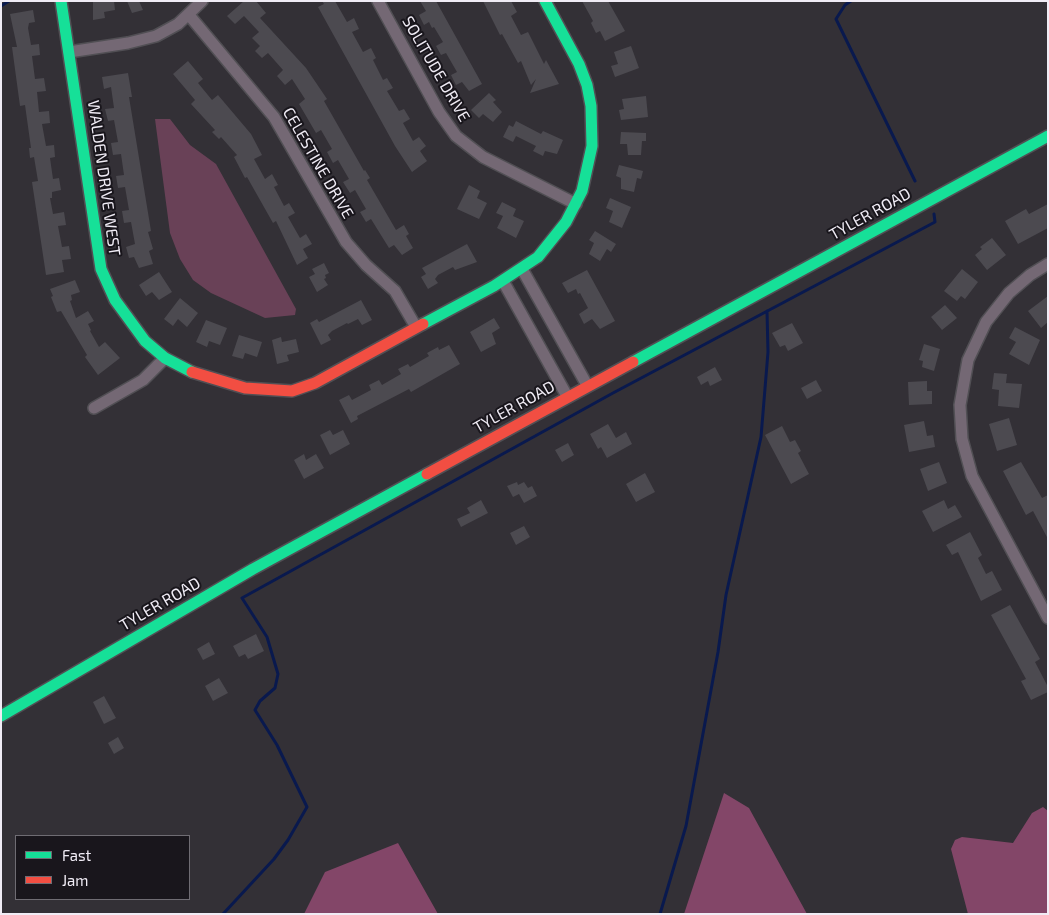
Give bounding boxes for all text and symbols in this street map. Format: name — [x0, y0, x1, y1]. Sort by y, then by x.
street label: SOLITUDE DRIVE — [398, 13, 474, 125]
street label: WALDEN DRIVE WEST — [84, 99, 124, 257]
street label: CELESTINE DRIVE — [278, 104, 358, 222]
street label: TYLER ROAD — [826, 184, 914, 244]
street label: TYLER ROAD — [470, 377, 558, 437]
street label: TYLER ROAD — [116, 573, 204, 635]
legend — [15, 835, 190, 900]
text: Fast — [62, 846, 91, 864]
text: Jam — [62, 871, 88, 889]

